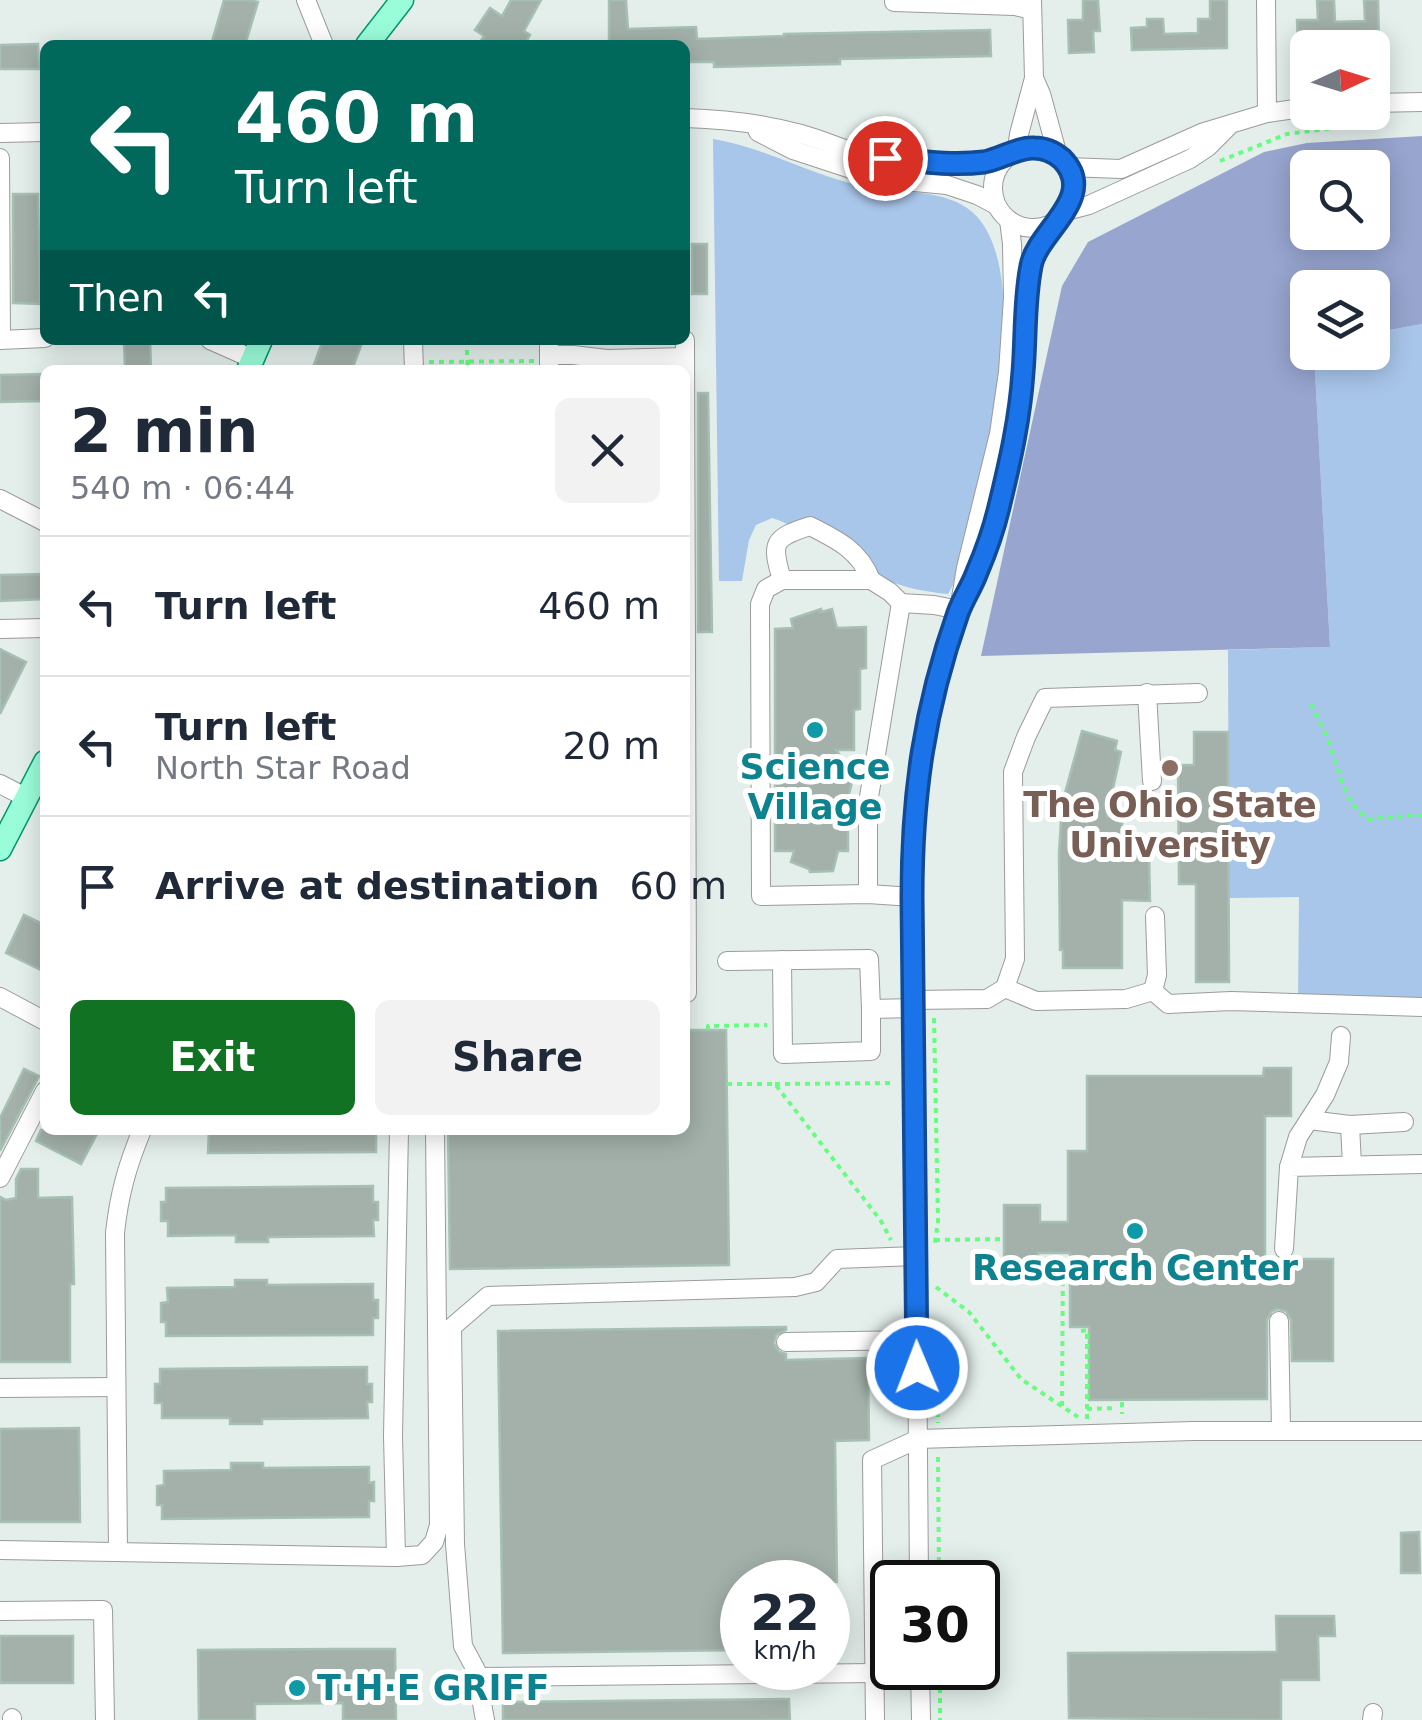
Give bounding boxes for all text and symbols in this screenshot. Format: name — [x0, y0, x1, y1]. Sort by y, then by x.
north arrow — [1290, 30, 1390, 130]
map controls — [1290, 30, 1390, 370]
text: 460 m — [235, 77, 478, 159]
icon: left — [70, 80, 200, 210]
pin — [843, 116, 928, 201]
icon: arrive — [858, 131, 913, 186]
button: search — [1290, 150, 1390, 250]
text: Turn left — [235, 161, 418, 214]
icon: left — [185, 270, 240, 325]
button: layers — [1290, 270, 1390, 370]
text: Then — [70, 276, 165, 320]
text: 2 min — [70, 396, 258, 466]
button: close — [555, 398, 660, 503]
text: 540 m · 06:44 — [70, 469, 295, 507]
icon: left — [70, 579, 125, 634]
text: Turn left — [155, 584, 336, 628]
text: 460 m — [538, 584, 660, 628]
text: Turn left — [155, 705, 336, 749]
icon: left — [70, 719, 125, 774]
marker: Science Village — [804, 719, 826, 741]
text: 20 m — [563, 724, 660, 768]
place label: Science Village — [739, 747, 891, 827]
text: North Star Road — [155, 749, 411, 787]
marker: The Ohio State University — [1159, 757, 1181, 779]
place label: The Ohio State University — [1023, 785, 1317, 865]
icon: arrive — [70, 859, 125, 914]
text: Arrive at destination — [155, 864, 600, 908]
text: 60 m — [630, 864, 727, 908]
button: Exit — [70, 1000, 355, 1115]
button: Share — [375, 1000, 660, 1115]
marker: Research Center — [1124, 1220, 1146, 1242]
place label: Research Center — [972, 1248, 1299, 1288]
position arrow — [865, 1316, 969, 1420]
speed limit sign: 30 — [870, 1560, 1000, 1690]
text: 22 — [750, 1584, 820, 1642]
text: km/h — [753, 1636, 817, 1665]
place label: T·H·E GRIFF — [317, 1668, 549, 1708]
marker: T·H·E GRIFF — [286, 1677, 308, 1699]

